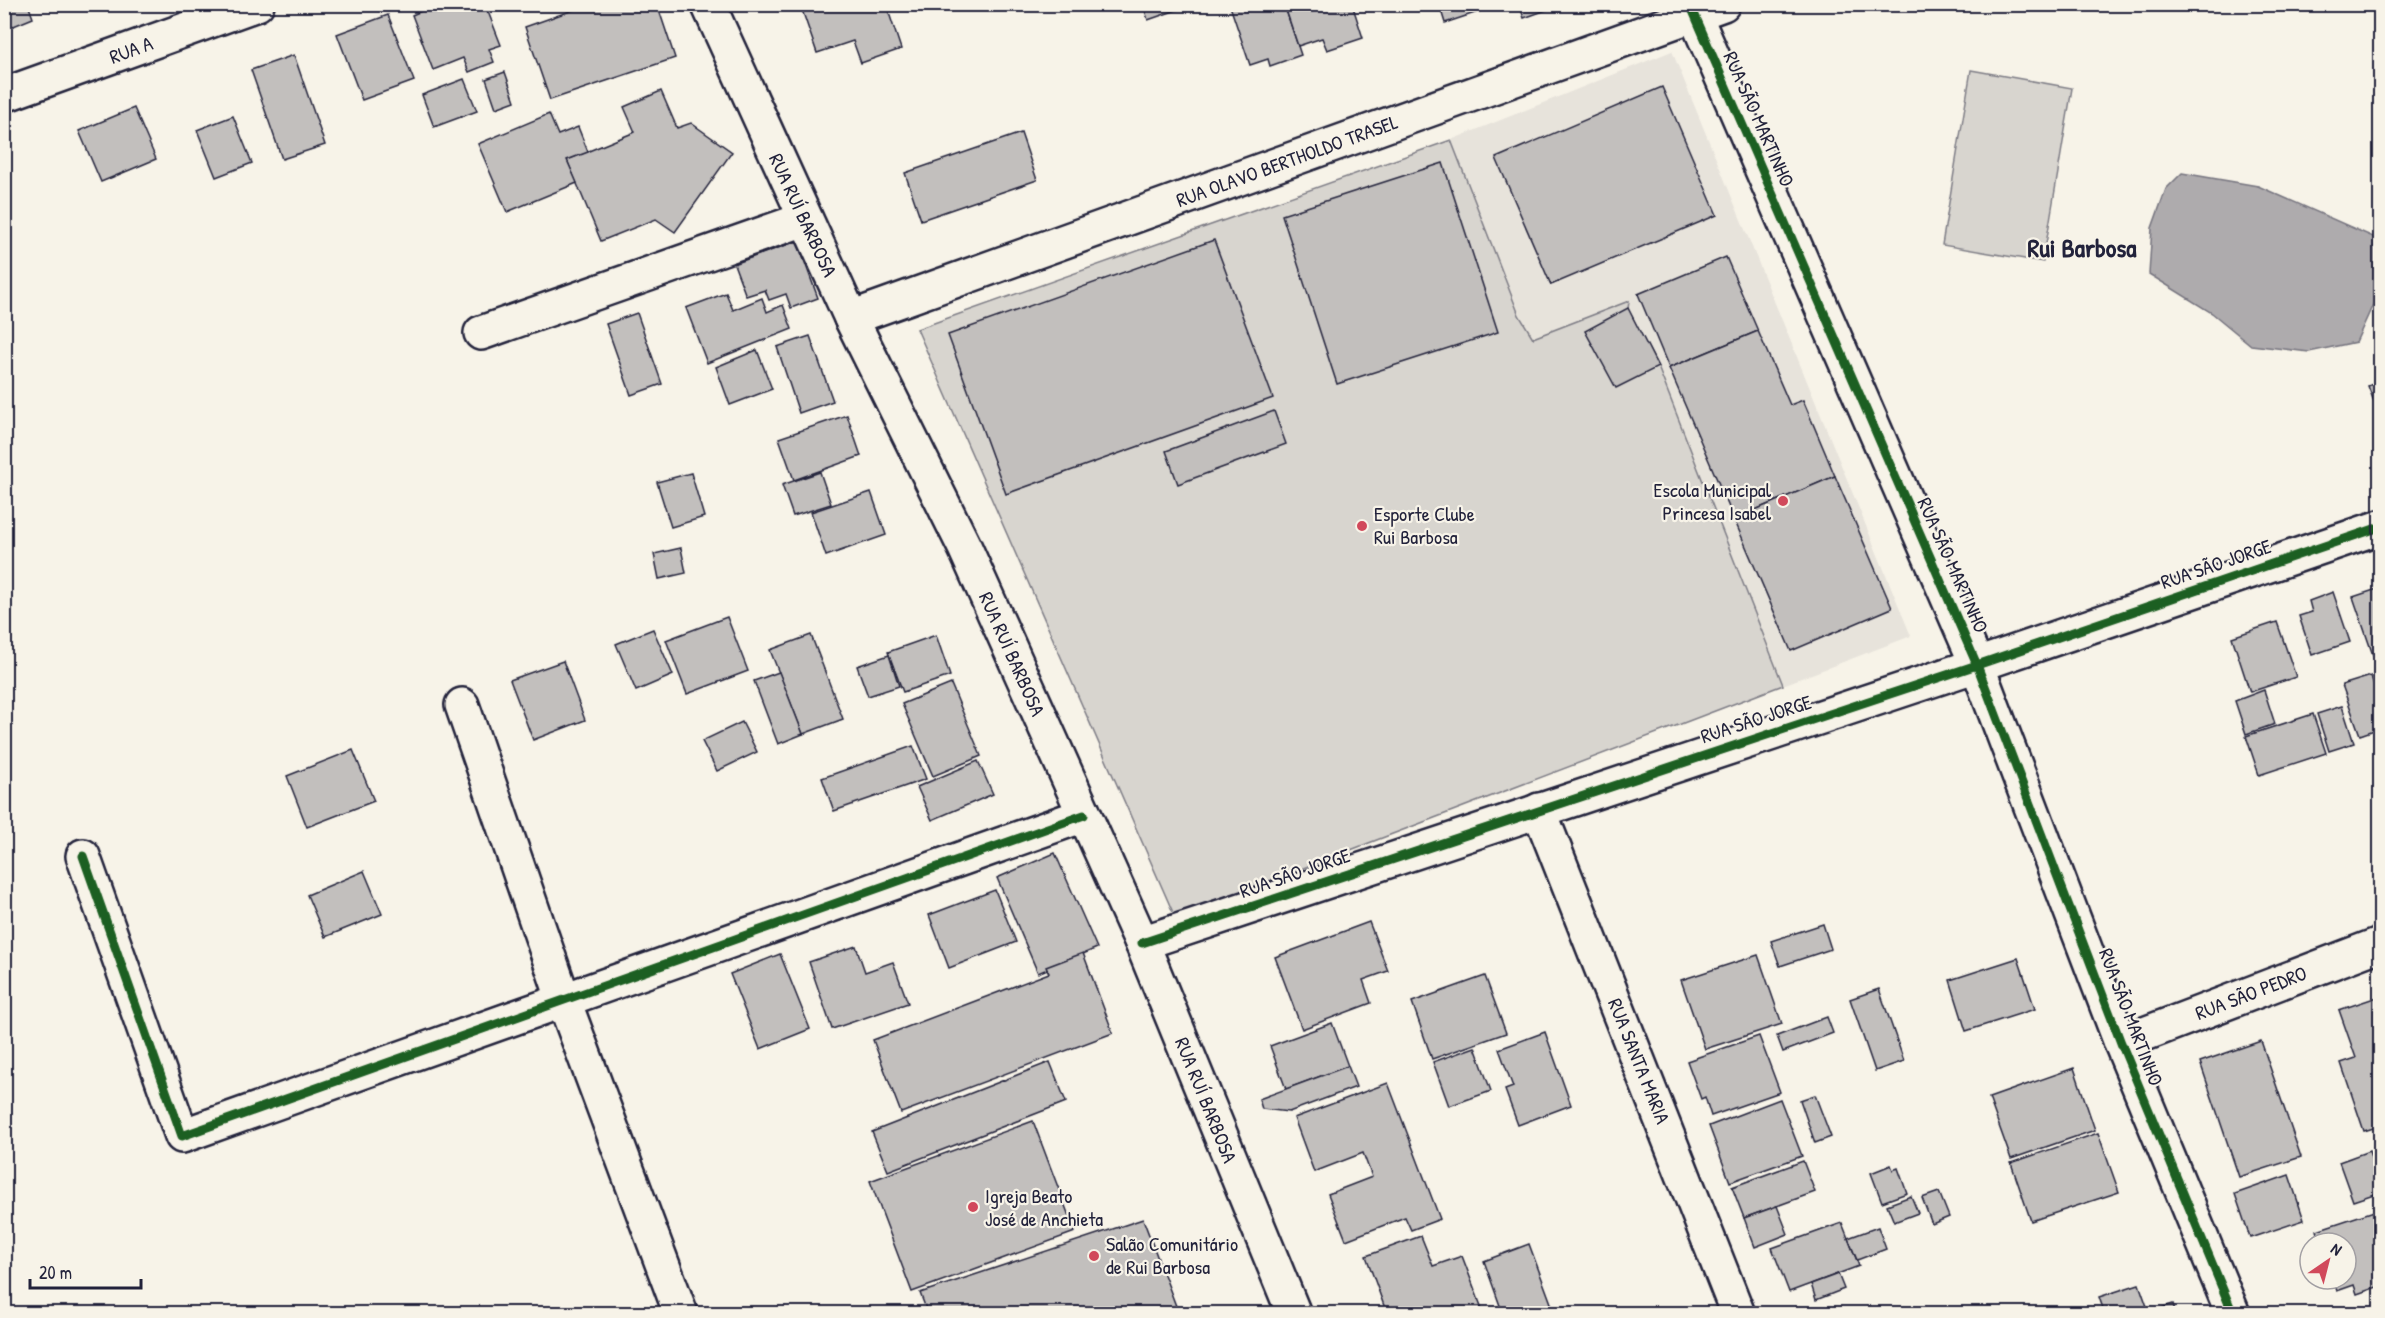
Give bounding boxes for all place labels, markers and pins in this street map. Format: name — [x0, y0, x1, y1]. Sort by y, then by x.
place label: Escola Municipal Princesa Isabel — [1654, 476, 1772, 526]
marker: Escola Municipal Princesa Isabel — [1776, 494, 1790, 508]
place label: Esporte Clube Rui Barbosa — [1374, 500, 1475, 550]
marker: Esporte Clube Rui Barbosa — [1355, 519, 1369, 533]
place label: Igreja Beato José de Anchieta — [985, 1182, 1103, 1232]
marker: Igreja Beato José de Anchieta — [966, 1200, 980, 1214]
place label: Salão Comunitário de Rui Barbosa — [1106, 1230, 1238, 1280]
marker: Salão Comunitário de Rui Barbosa — [1087, 1249, 1101, 1263]

